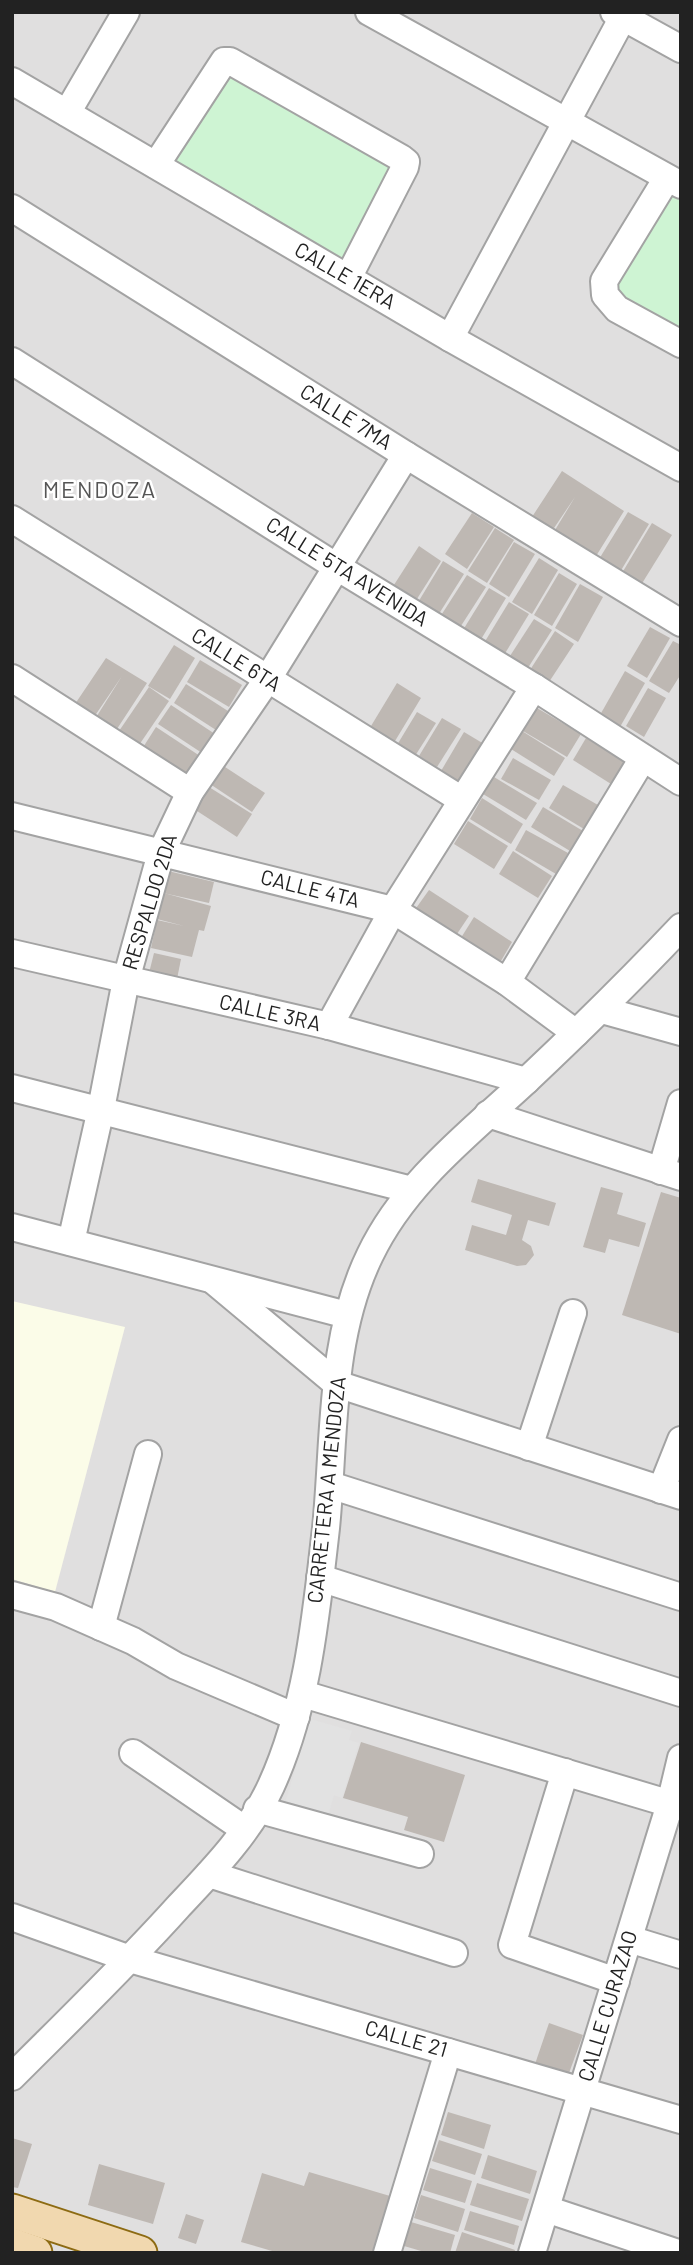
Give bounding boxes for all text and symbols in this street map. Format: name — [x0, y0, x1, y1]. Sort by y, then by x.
street label: CALLE 1ERA — [291, 236, 401, 314]
street label: CALLE 7MA — [296, 378, 398, 454]
district label: MENDOZA — [43, 475, 157, 503]
street label: CALLE 5TA AVENIDA — [262, 511, 434, 631]
street label: CALLE 6TA — [188, 621, 286, 696]
street label: RESPALDO 2DA — [116, 830, 181, 973]
street label: CALLE 4TA — [258, 863, 363, 912]
street label: CALLE 3RA — [217, 988, 324, 1035]
street label: CARRETERA A MENDOZA — [301, 1375, 350, 1605]
street label: CALLE CURAZAO — [572, 1927, 641, 2084]
street label: CALLE 21 — [362, 2014, 450, 2061]

